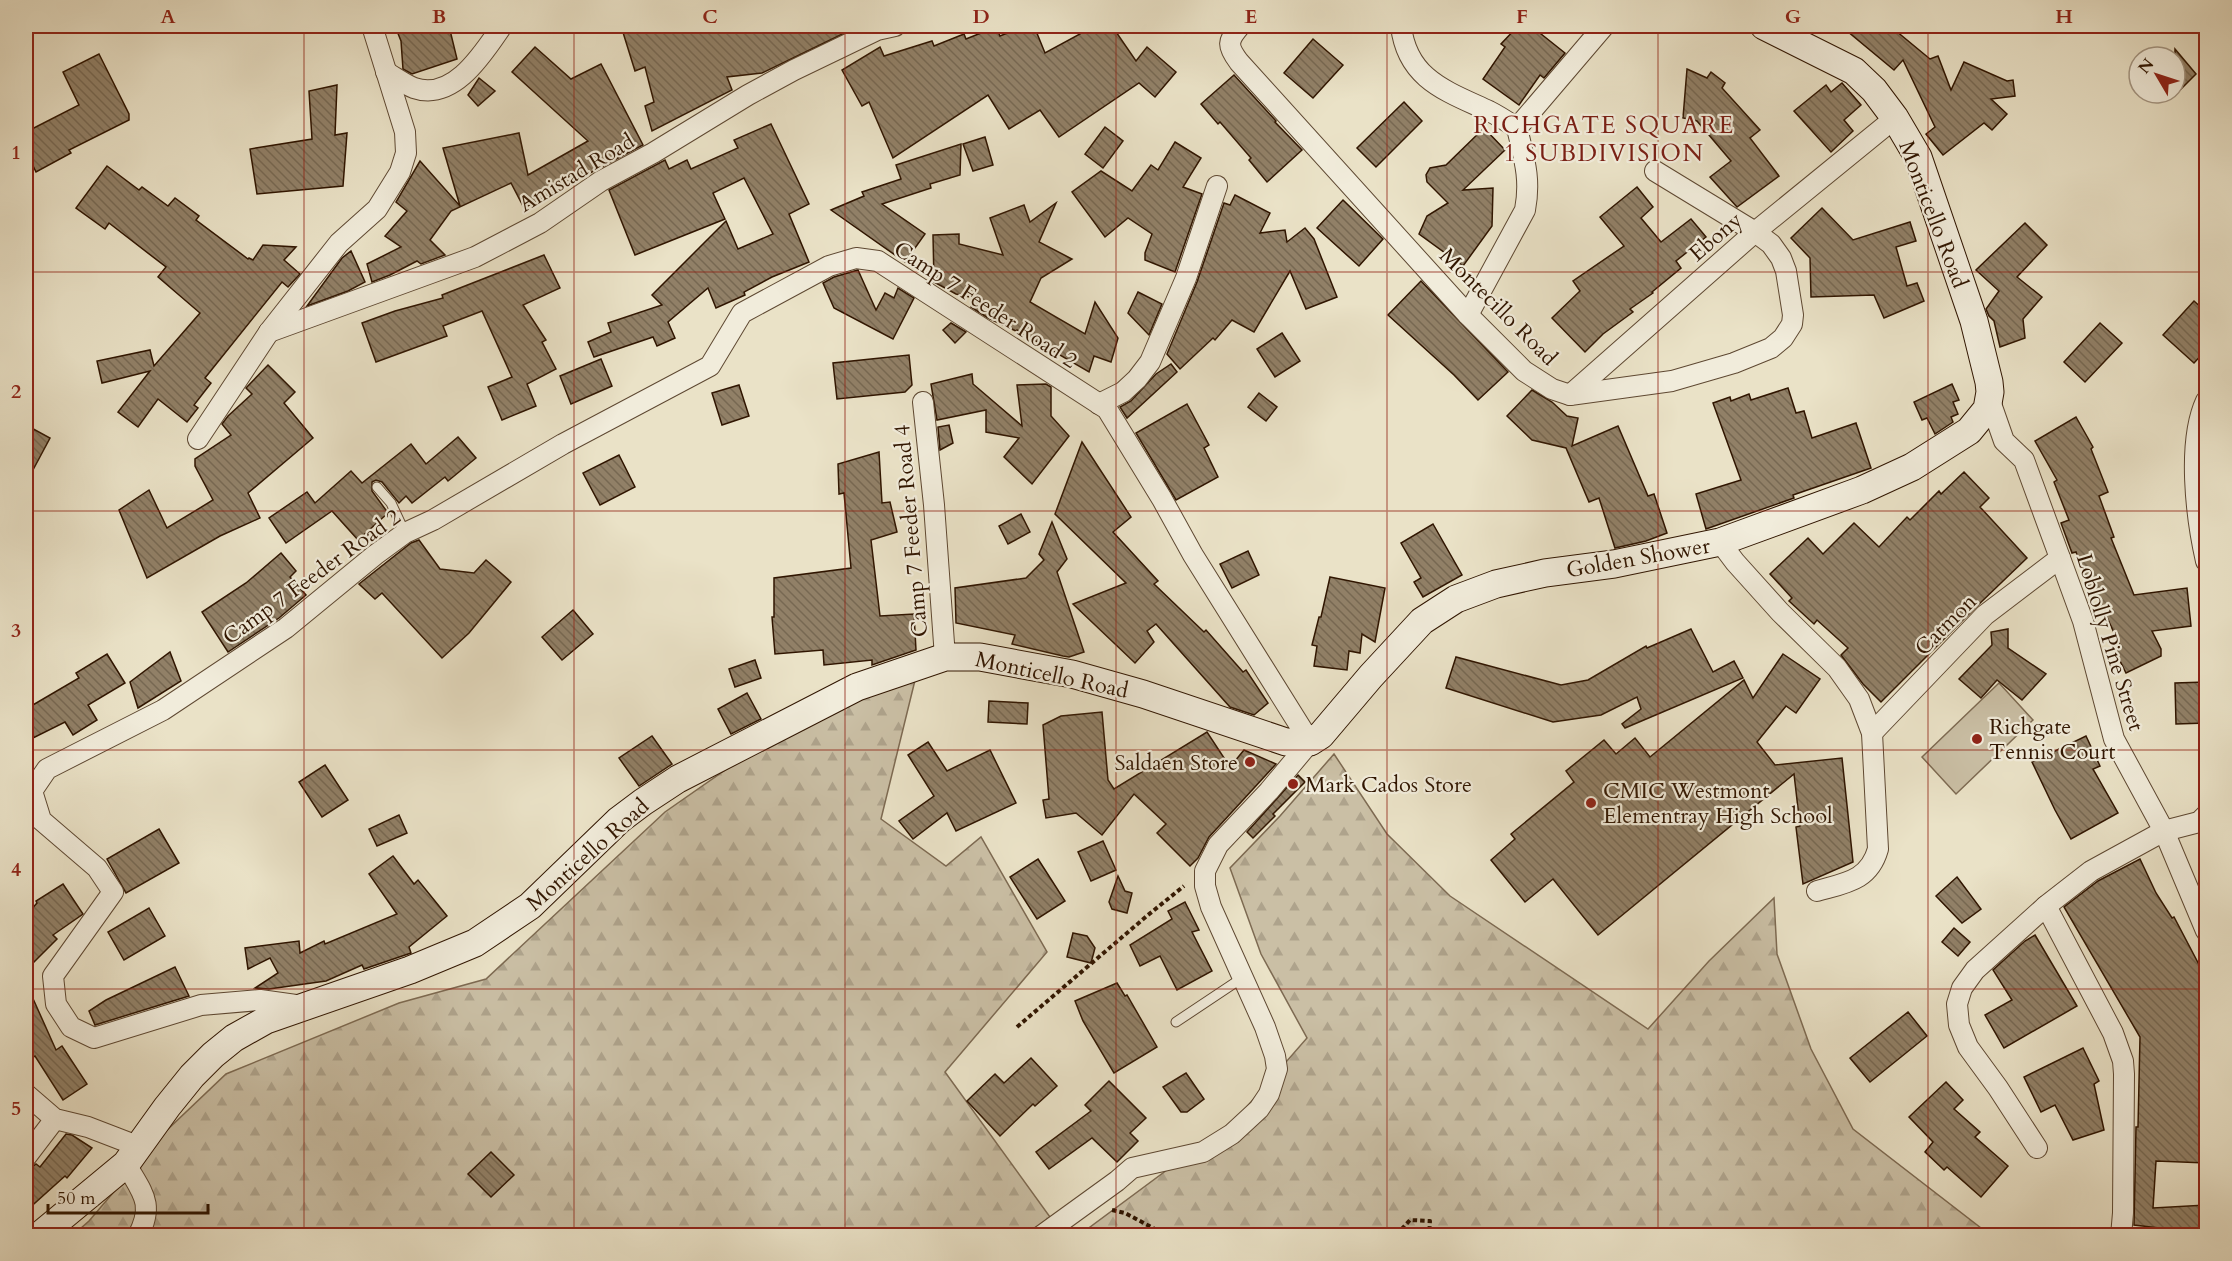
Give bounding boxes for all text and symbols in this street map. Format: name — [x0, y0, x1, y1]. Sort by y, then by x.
text: A — [160, 3, 176, 30]
text: B — [432, 3, 446, 30]
text: C — [702, 3, 718, 30]
text: D — [972, 3, 990, 30]
text: E — [1245, 3, 1257, 30]
text: F — [1516, 3, 1528, 30]
text: G — [1785, 3, 1801, 30]
text: H — [2055, 3, 2073, 30]
north arrow — [2127, 45, 2187, 105]
text: N — [2133, 54, 2159, 79]
district label: RICHGATE SQUARE 1 SUBDIVISION — [1473, 109, 1735, 170]
street label: Amistad Road — [513, 126, 640, 219]
street label: Monticello Road — [1891, 136, 1975, 293]
text: 1 — [11, 139, 21, 166]
street label: Ebony — [1683, 205, 1749, 268]
street label: Camp 7 Feeder Road 2 — [888, 234, 1083, 376]
street label: Montecillo Road — [1433, 241, 1564, 373]
text: 2 — [11, 378, 21, 405]
street label: Camp 7 Feeder Road 4 — [887, 423, 935, 639]
street label: Camp 7 Feeder Road 2 — [216, 502, 407, 652]
street label: Golden Shower — [1564, 530, 1713, 585]
street label: Loblolly Pine Street — [2069, 550, 2151, 735]
street label: Catmon — [1908, 587, 1984, 662]
text: 3 — [11, 617, 21, 644]
street label: Monticello Road — [973, 644, 1131, 706]
place label: Richgate Tennis Court — [1989, 712, 2115, 767]
marker: Richgate Tennis Court — [1970, 732, 1984, 746]
place label: Saldaen Store — [1114, 748, 1238, 778]
marker: Saldaen Store — [1243, 755, 1257, 769]
place label: Mark Cados Store — [1305, 770, 1472, 800]
place label: CMIC Westmont Elementray High School — [1603, 776, 1833, 831]
marker: Mark Cados Store — [1286, 777, 1300, 791]
street label: Monticello Road — [520, 791, 656, 918]
marker: CMIC Westmont Elementray High School — [1584, 796, 1598, 810]
text: 4 — [11, 856, 21, 883]
text: 5 — [11, 1095, 21, 1122]
scale bar — [48, 1177, 208, 1215]
text: 50 m — [57, 1186, 96, 1211]

